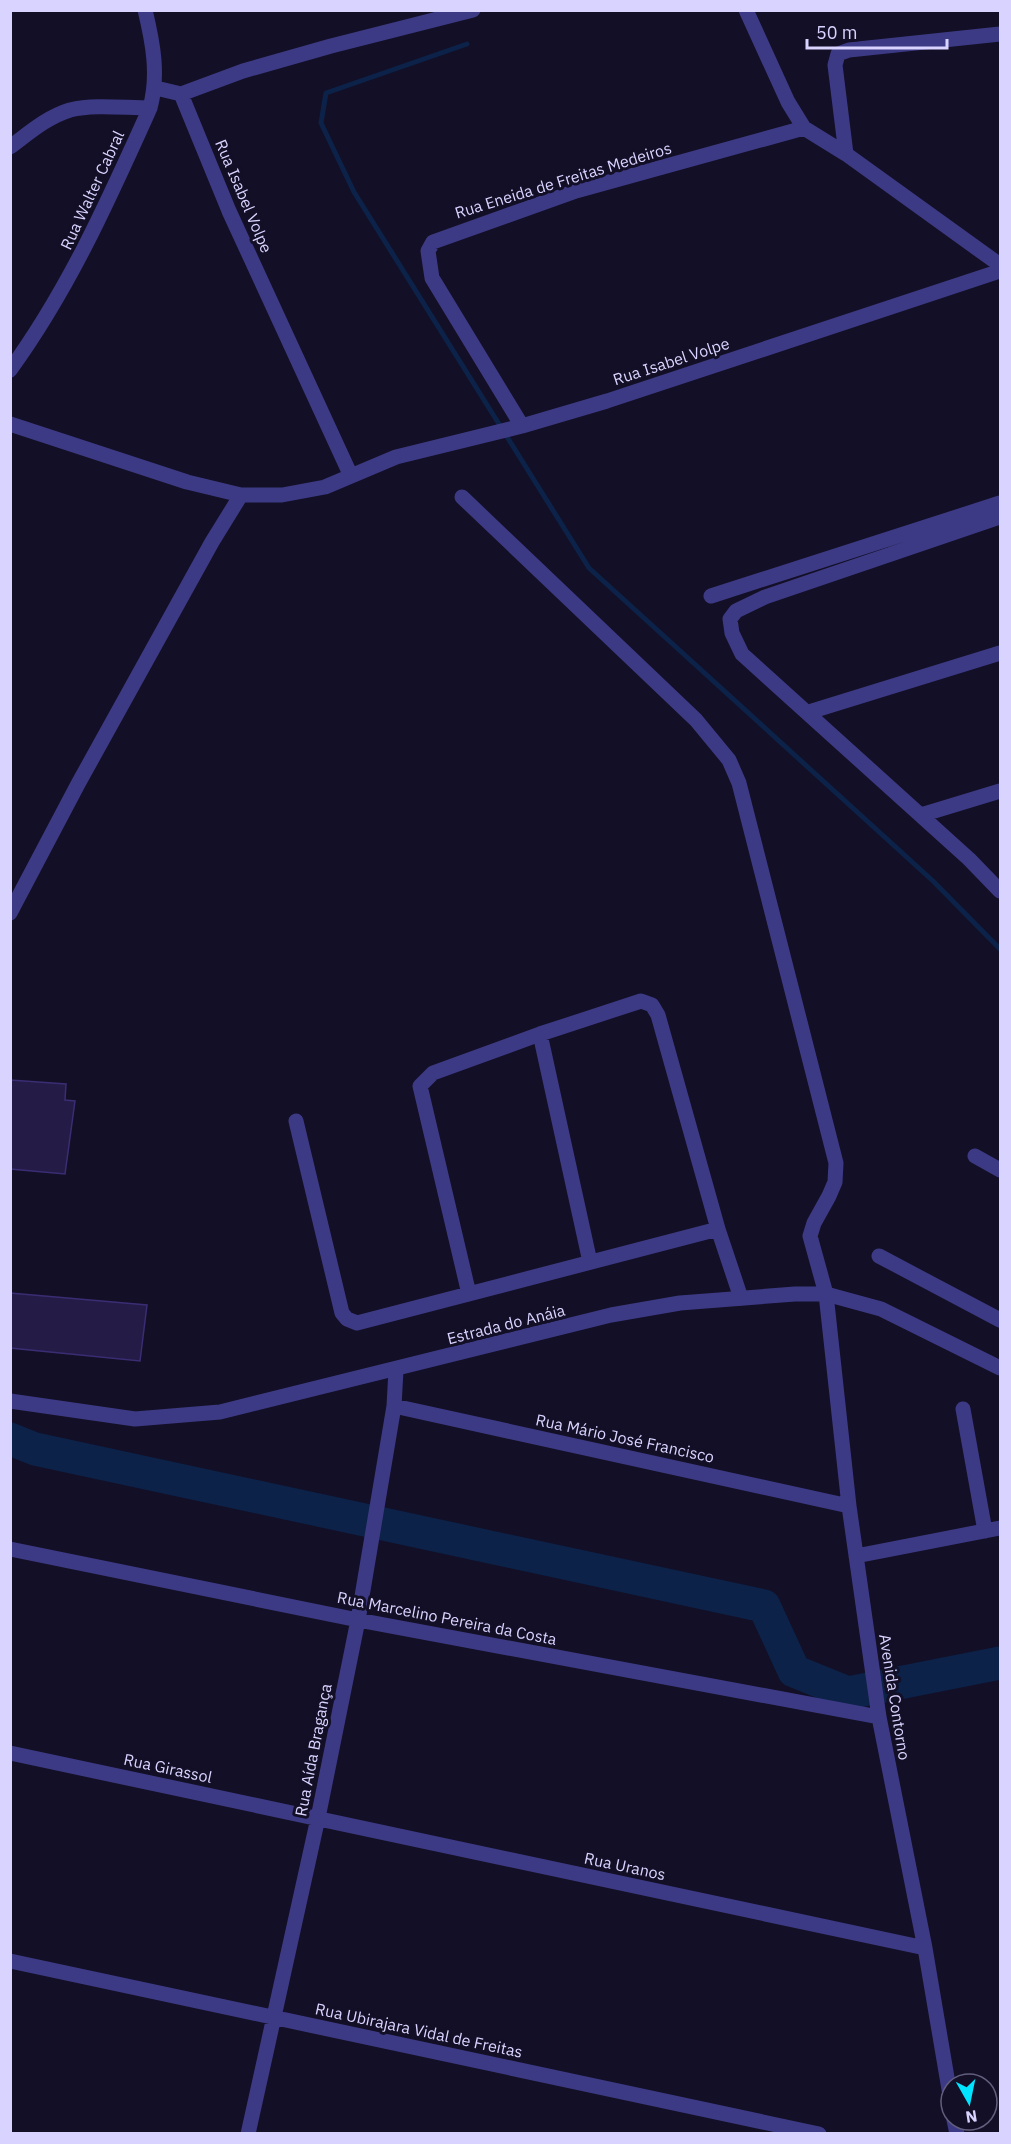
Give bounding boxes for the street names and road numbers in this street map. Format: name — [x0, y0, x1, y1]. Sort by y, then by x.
street label: Rua Walter Cabral — [56, 127, 128, 253]
street label: Rua Isabel Volpe — [211, 136, 277, 256]
street label: Rua Eneida de Freitas Medeiros — [452, 137, 674, 223]
street label: Rua Isabel Volpe — [610, 333, 732, 389]
street label: Estrada do Anáia — [445, 1300, 568, 1348]
street label: Rua Mário José Francisco — [534, 1409, 716, 1467]
street label: Rua Marcelino Pereira da Costa — [336, 1587, 559, 1649]
street label: Avenida Contorno — [875, 1632, 915, 1762]
street label: Rua Aída Bragança — [290, 1681, 336, 1818]
street label: Rua Girassol — [122, 1749, 214, 1787]
street label: Rua Uranos — [582, 1848, 668, 1884]
street label: Rua Ubirajara Vidal de Freitas — [313, 1998, 525, 2062]

